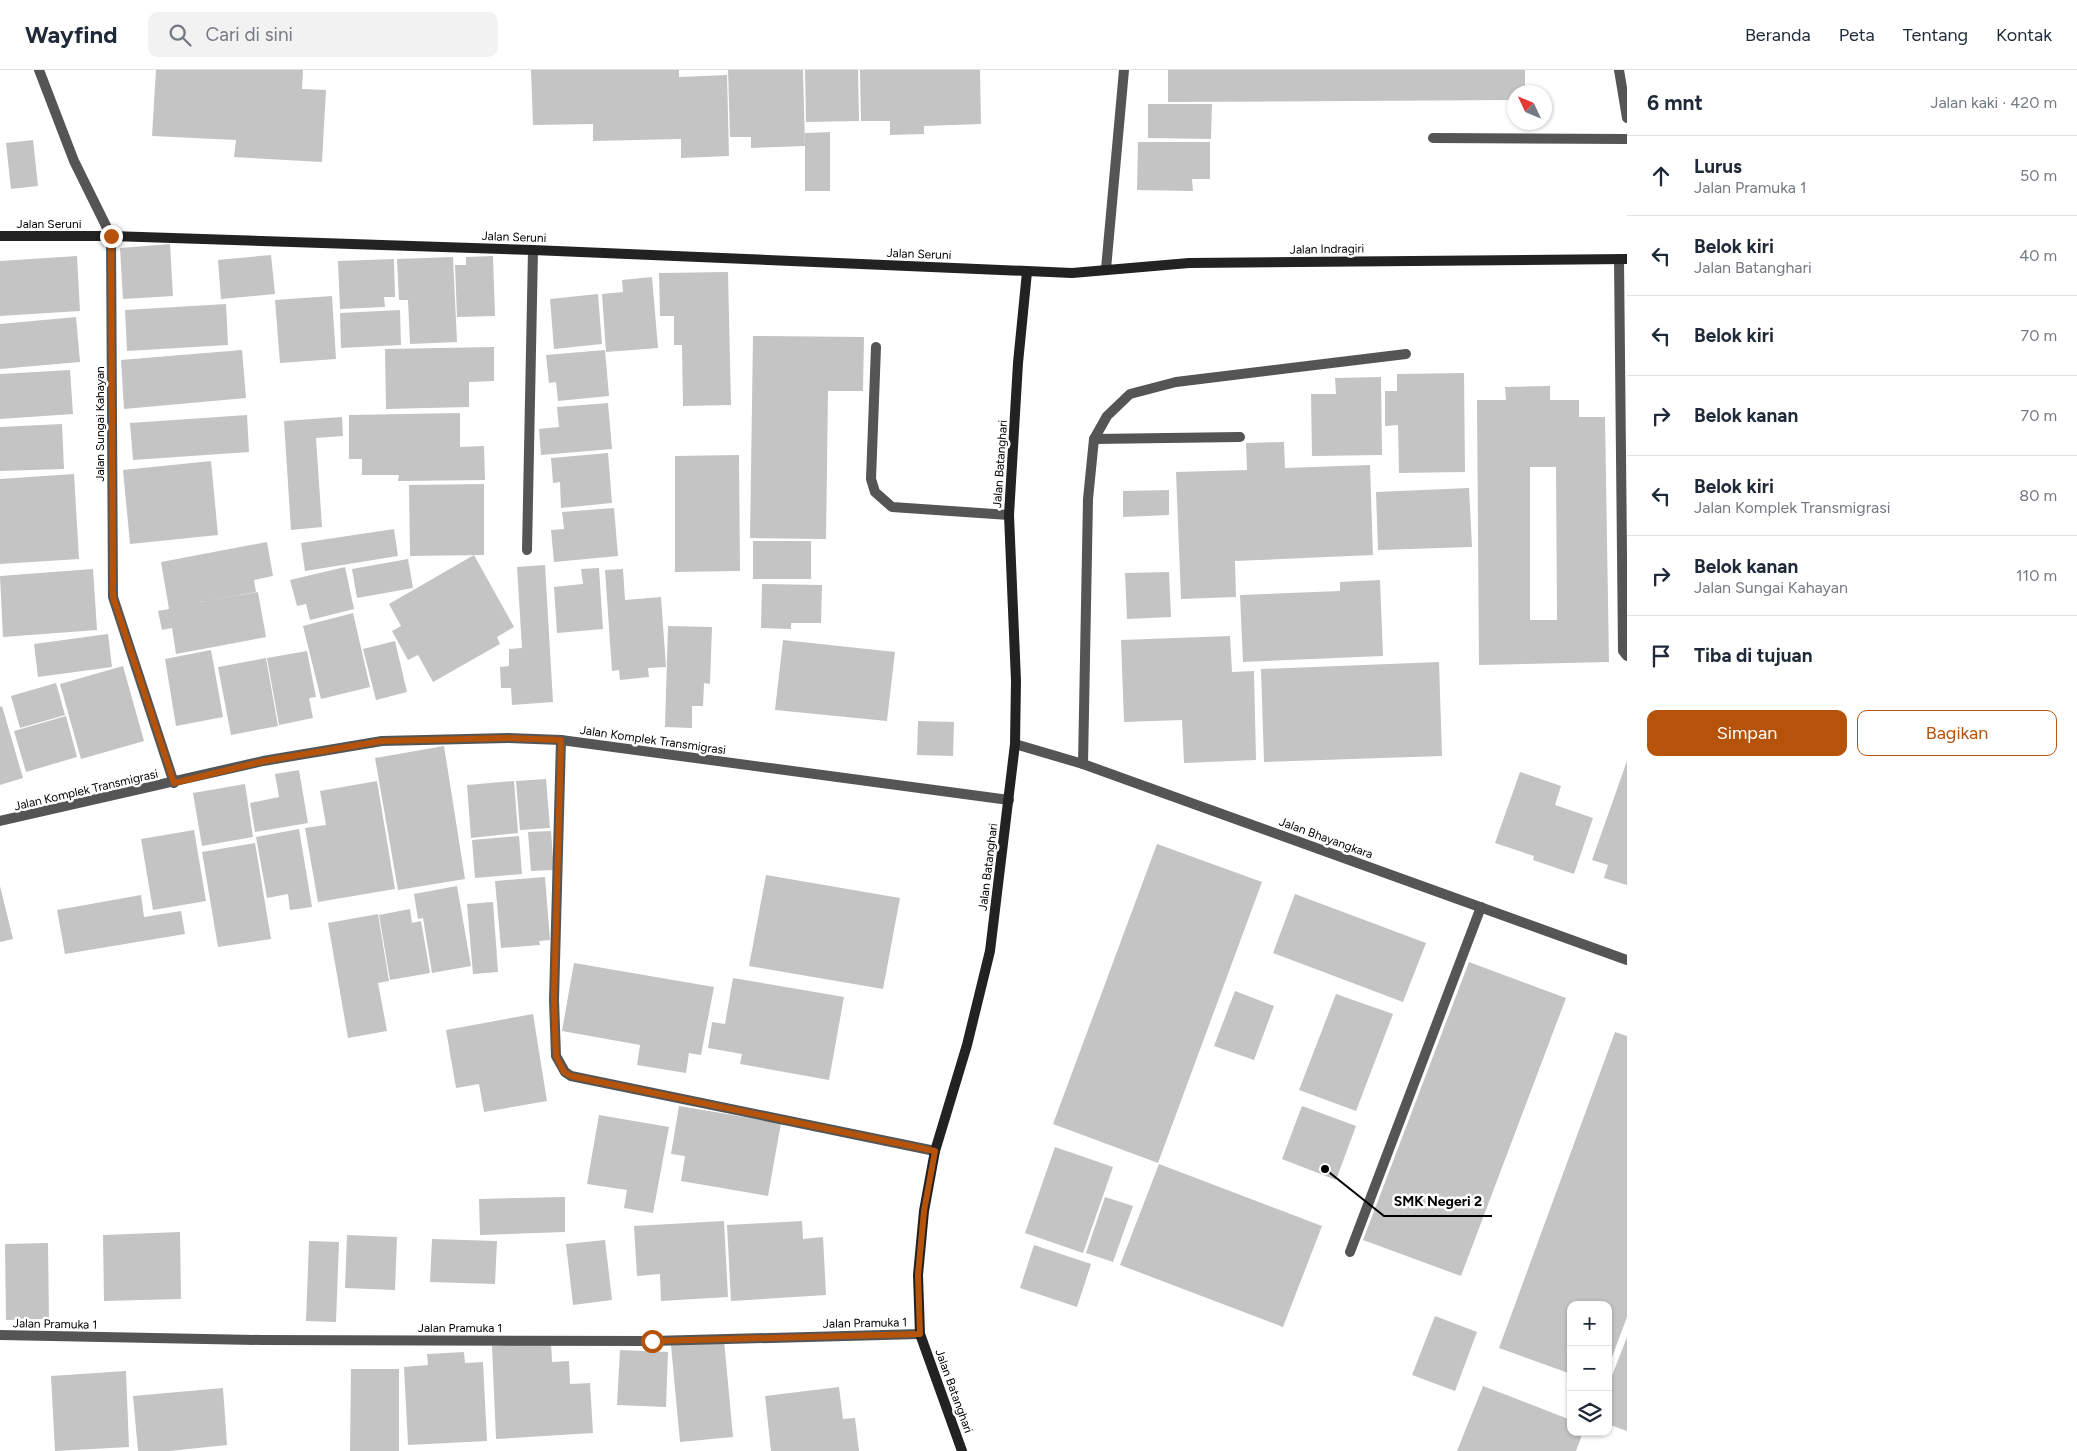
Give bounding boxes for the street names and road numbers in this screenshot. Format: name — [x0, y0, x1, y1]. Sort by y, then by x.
street label: Jalan Seruni — [17, 217, 81, 231]
street label: Jalan Seruni — [481, 229, 547, 245]
street label: Jalan Indragiri — [1290, 241, 1364, 257]
street label: Jalan Seruni — [886, 246, 952, 262]
street label: Jalan Sungai Kahayan — [93, 366, 107, 482]
street label: Jalan Batanghari — [990, 420, 1010, 508]
street label: Jalan Komplek Transmigrasi — [579, 723, 727, 757]
street label: Jalan Komplek Transmigrasi — [13, 767, 159, 813]
street label: Jalan Bhayangkara — [1277, 815, 1375, 861]
street label: Jalan Batanghari — [976, 822, 1000, 912]
street label: Jalan Pramuka 1 — [823, 1315, 907, 1331]
street label: Jalan Pramuka 1 — [13, 1316, 97, 1332]
street label: Jalan Pramuka 1 — [418, 1321, 502, 1335]
street label: Jalan Batanghari — [932, 1347, 976, 1435]

